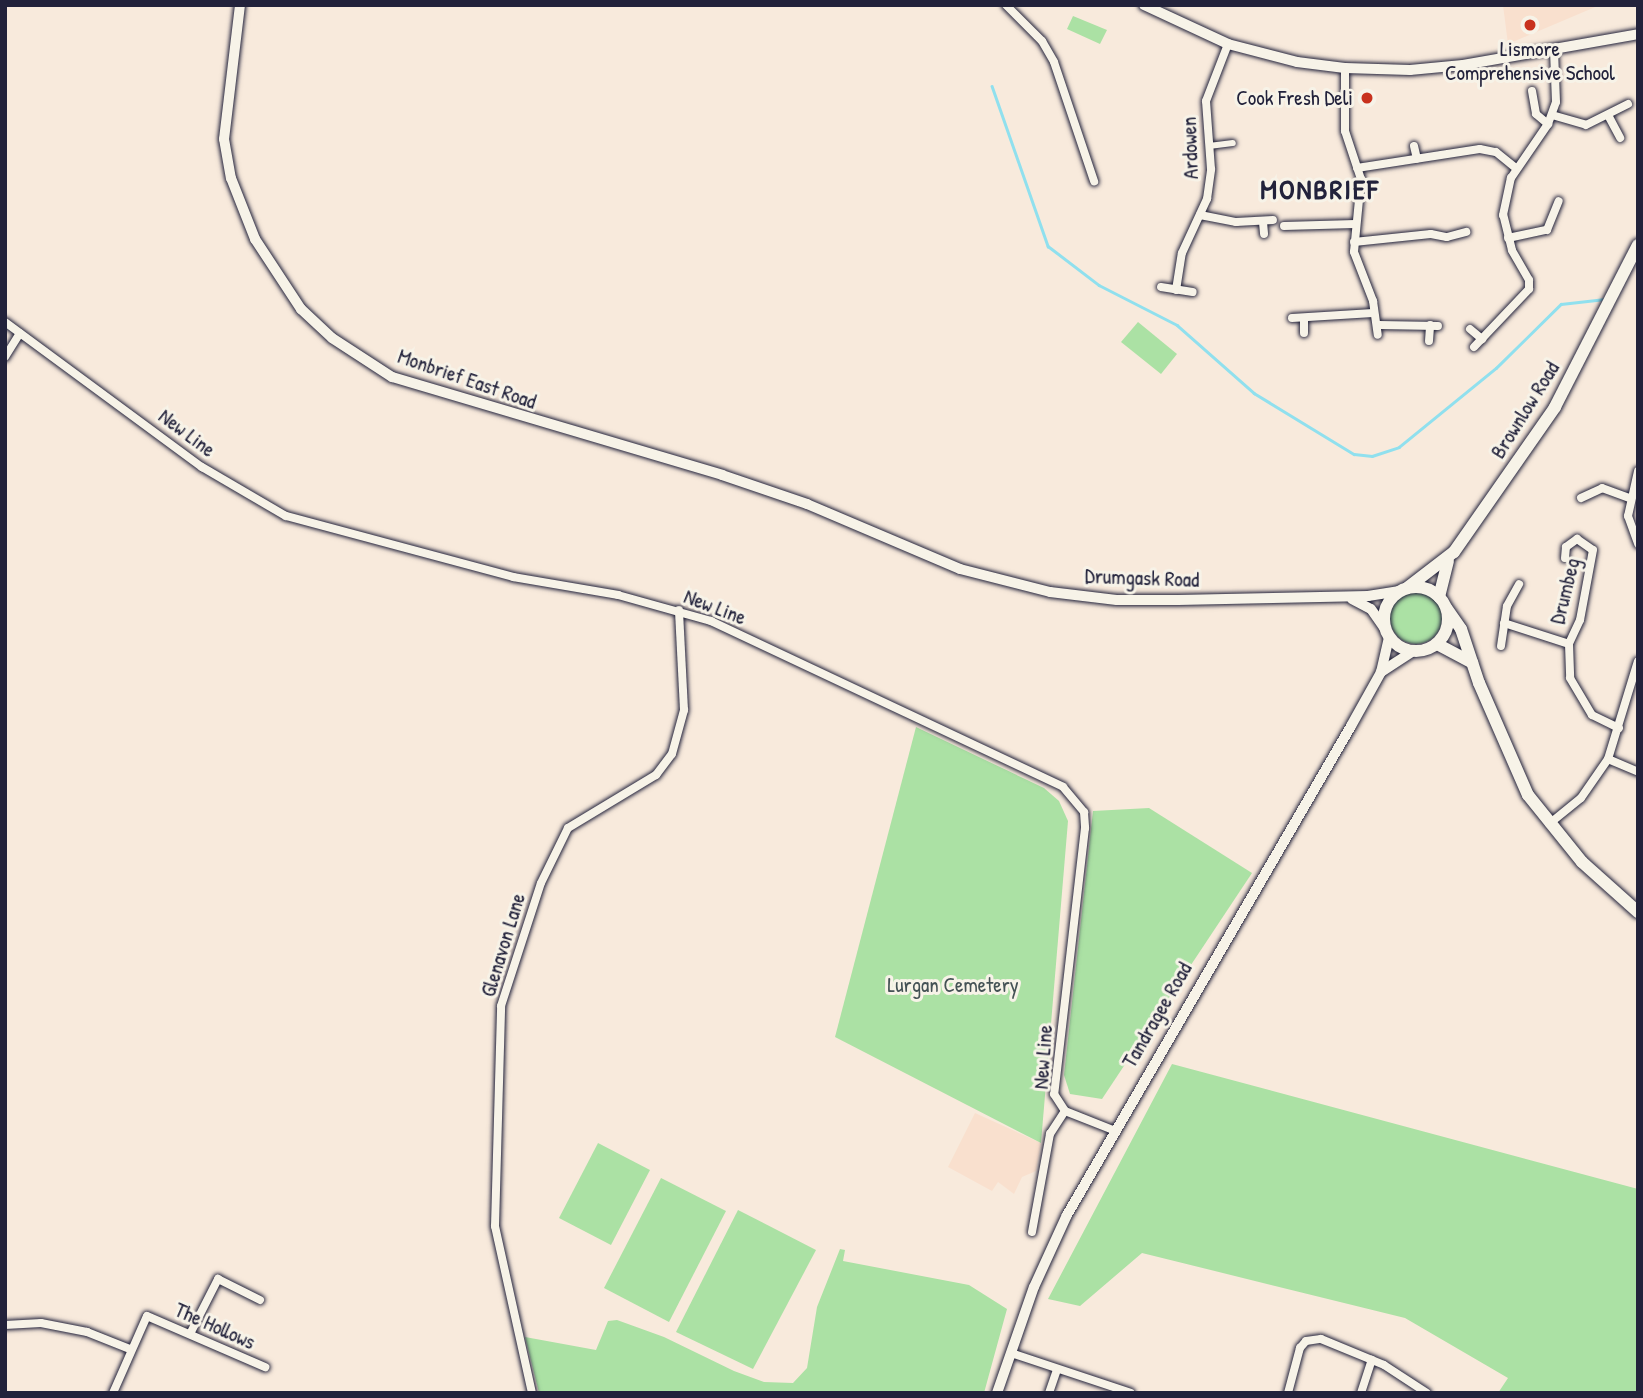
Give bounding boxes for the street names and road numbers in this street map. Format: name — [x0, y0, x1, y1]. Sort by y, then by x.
street label: Ardowen — [1176, 116, 1204, 180]
street label: Monbrief East Road — [394, 344, 540, 414]
street label: Brownlow Road — [1485, 357, 1565, 463]
street label: New Line — [154, 404, 220, 462]
street label: Drumbeg — [1545, 555, 1585, 627]
street label: Drumgask Road — [1084, 563, 1200, 593]
street label: New Line — [680, 584, 750, 630]
street label: Glenavon Lane — [475, 890, 531, 1000]
street label: Tandragee Road — [1117, 958, 1197, 1072]
street label: New Line — [1028, 1024, 1058, 1090]
street label: The Hollows — [171, 1297, 259, 1355]

